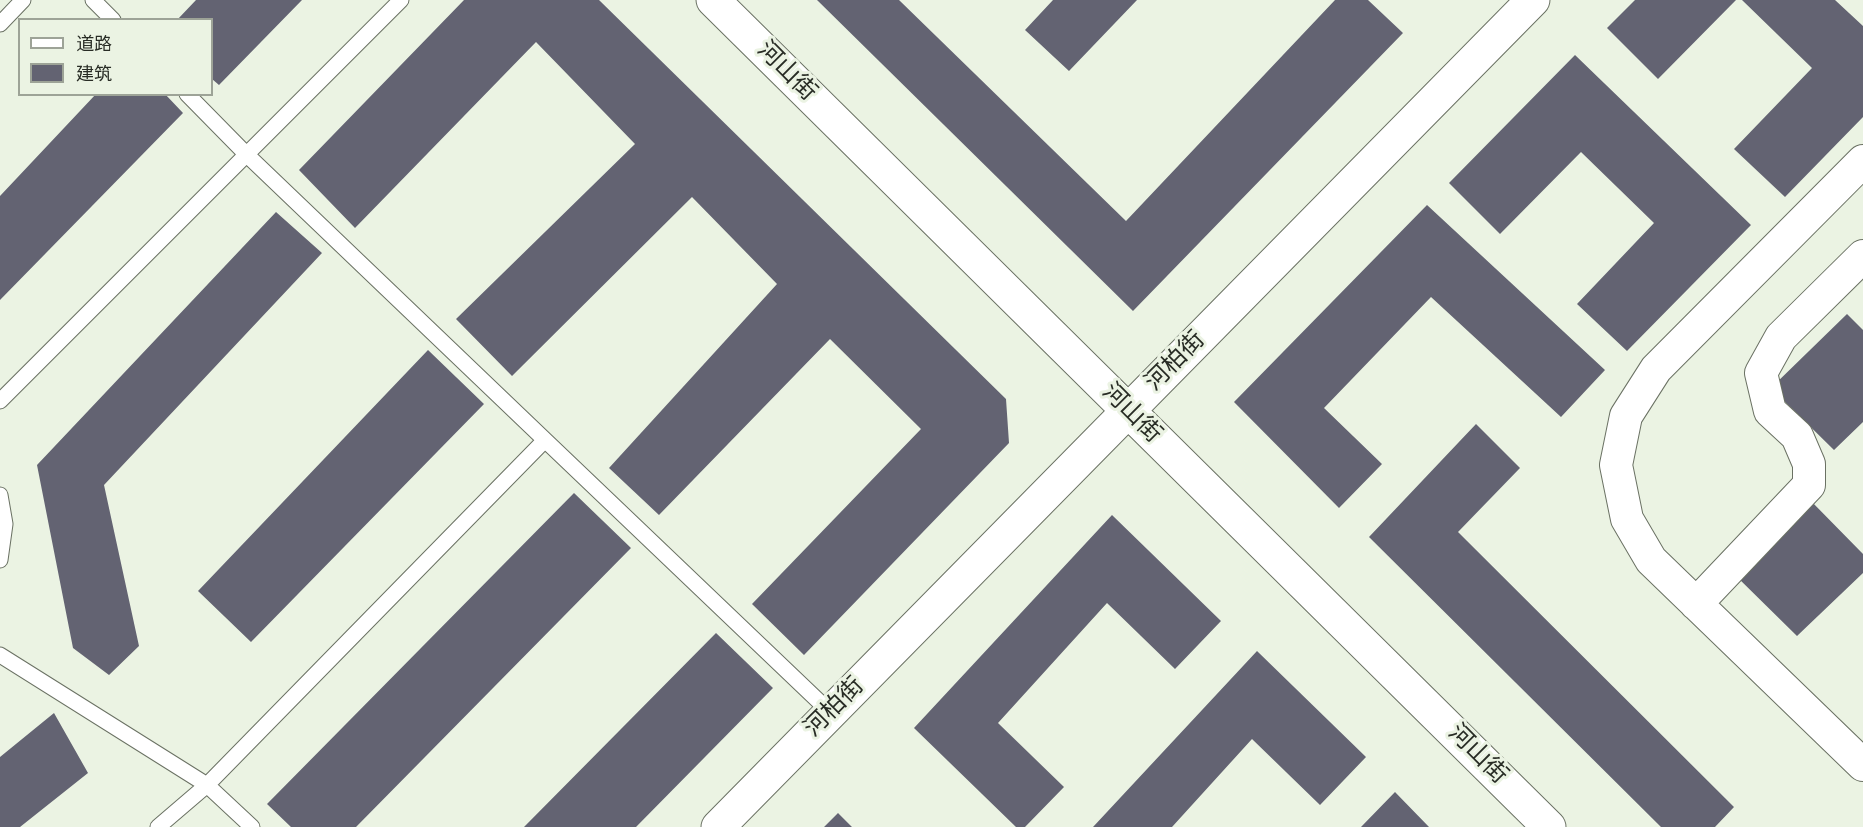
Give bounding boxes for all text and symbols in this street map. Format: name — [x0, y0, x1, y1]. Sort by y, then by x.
legend — [18, 18, 213, 96]
text: 道路 — [76, 31, 112, 57]
street label: 河山街 — [750, 36, 822, 108]
text: 建筑 — [76, 61, 112, 87]
street label: 河柏街 — [1140, 326, 1212, 398]
street label: 河山街 — [1095, 378, 1167, 450]
street label: 河柏街 — [799, 672, 871, 744]
street label: 河山街 — [1441, 719, 1513, 791]

